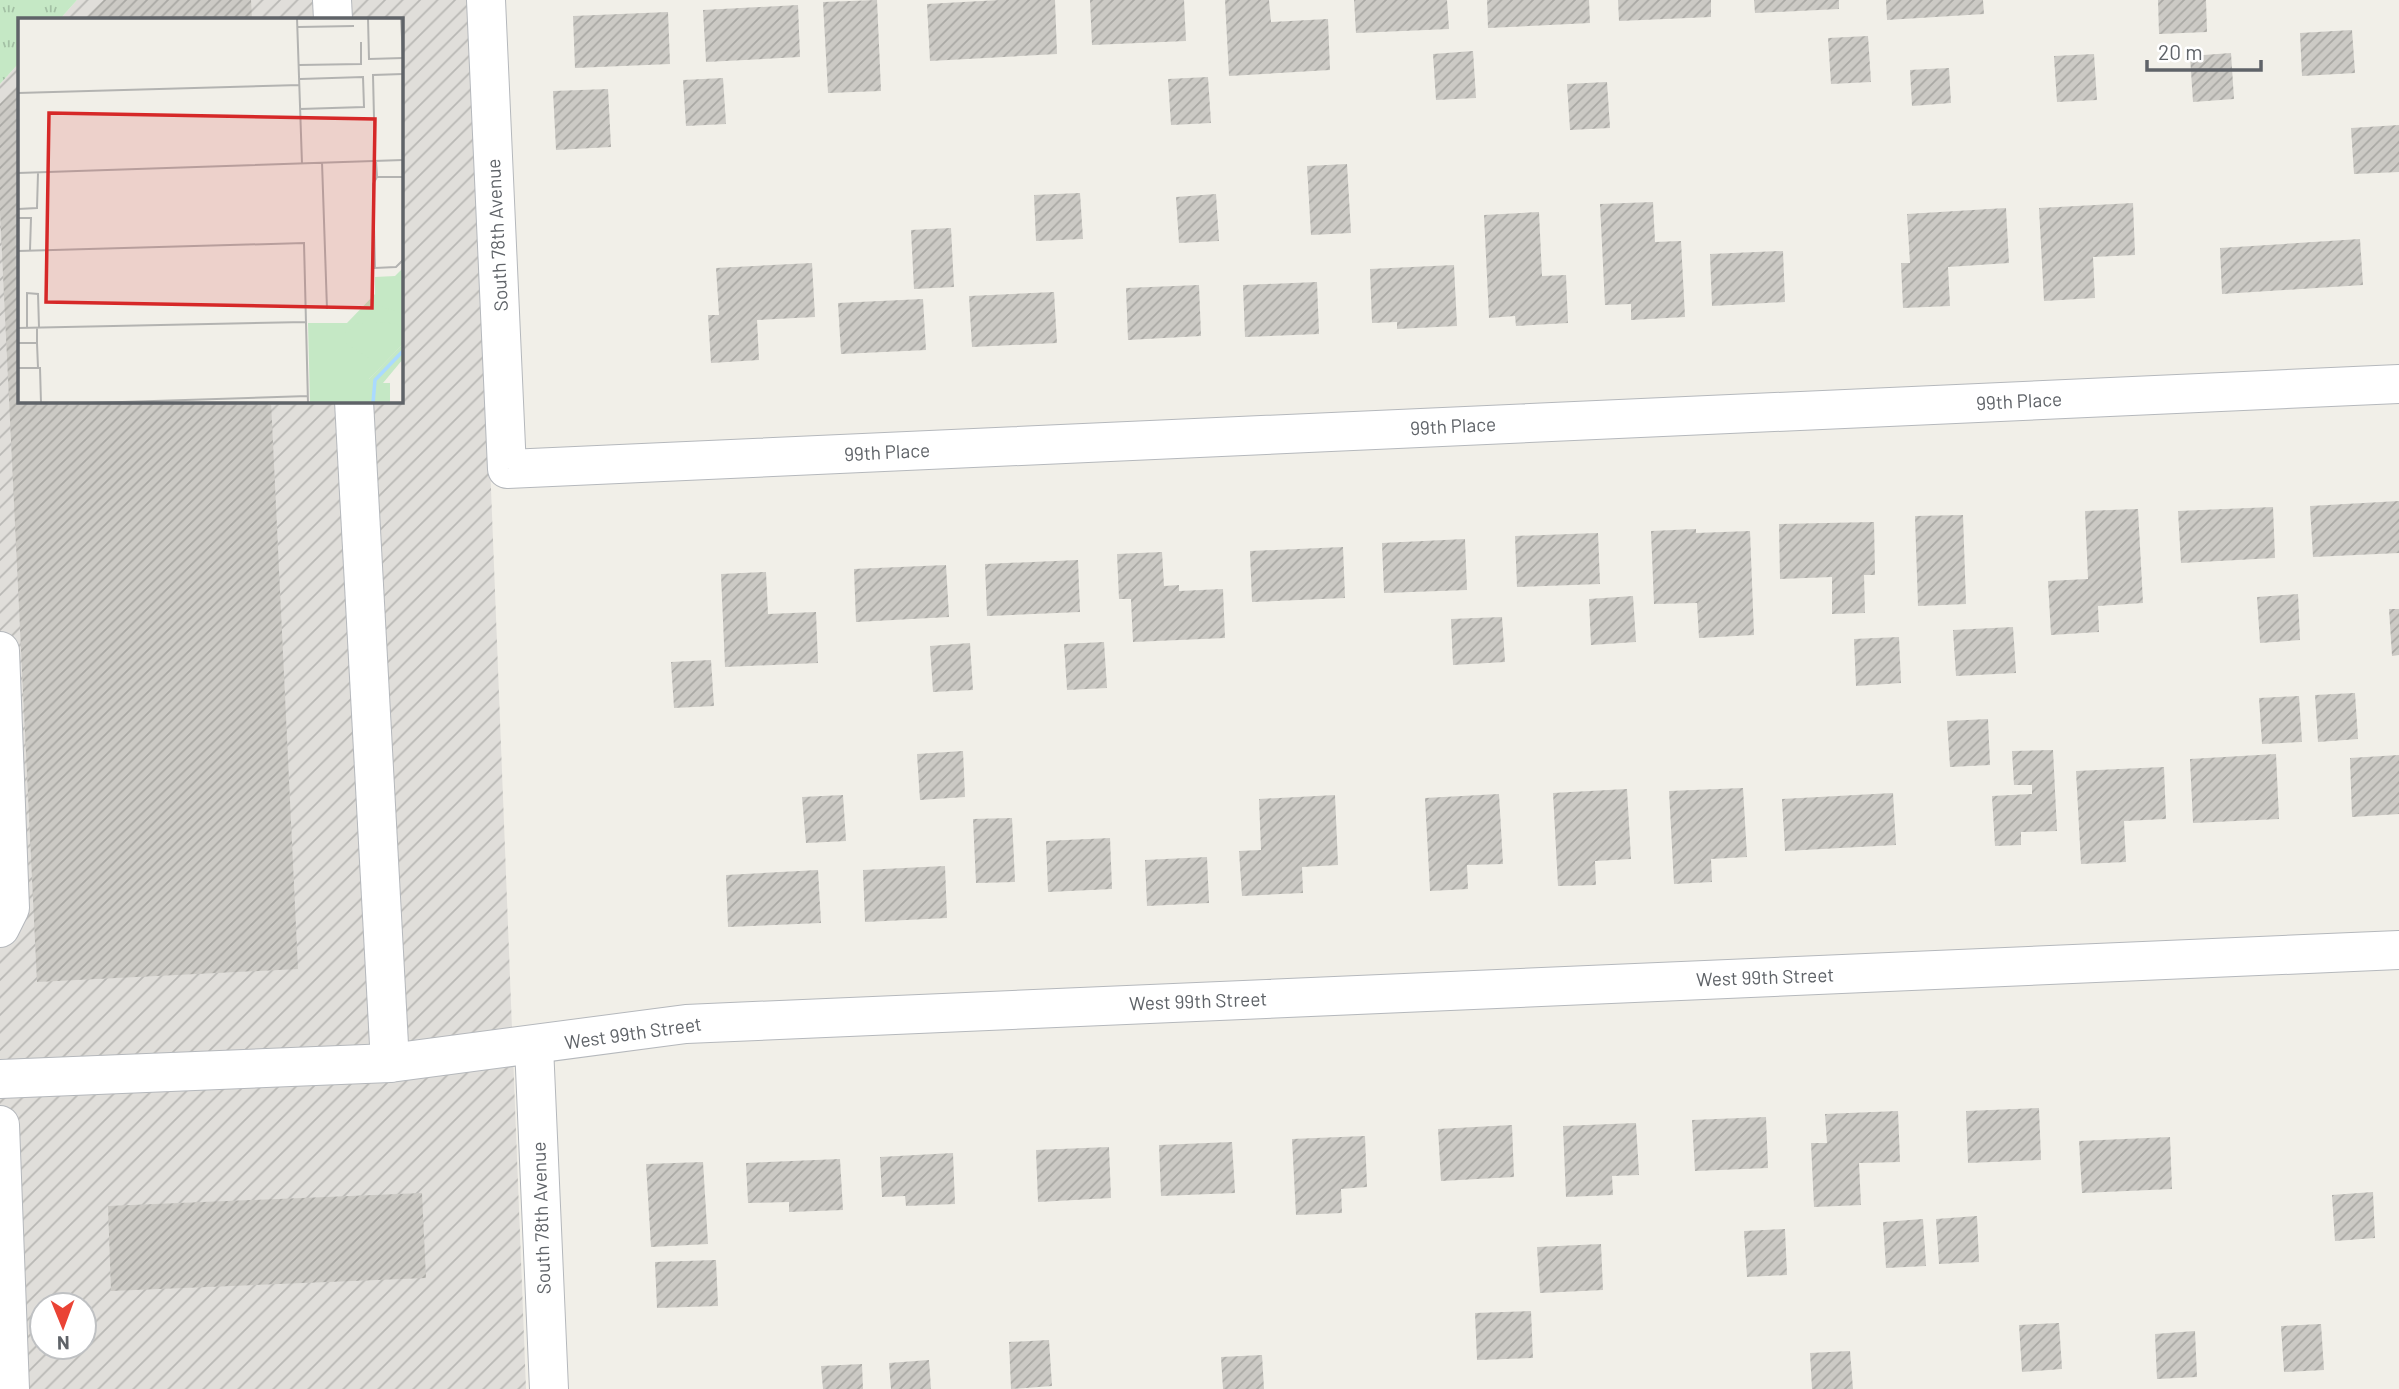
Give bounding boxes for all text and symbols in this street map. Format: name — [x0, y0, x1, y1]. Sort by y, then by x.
inset map — [18, 18, 402, 402]
scale bar — [2147, 28, 2261, 72]
text: 20 m — [2158, 39, 2203, 64]
street label: South 78th Avenue — [481, 158, 512, 312]
street label: 99th Place — [1975, 387, 2063, 414]
street label: 99th Place — [1409, 412, 1497, 439]
street label: 99th Place — [843, 438, 931, 465]
street label: West 99th Street — [1696, 963, 1834, 990]
street label: West 99th Street — [1129, 987, 1267, 1014]
street label: West 99th Street — [563, 1012, 703, 1054]
street label: South 78th Avenue — [526, 1141, 555, 1295]
north arrow — [28, 1291, 98, 1361]
text: N — [57, 1332, 70, 1355]

